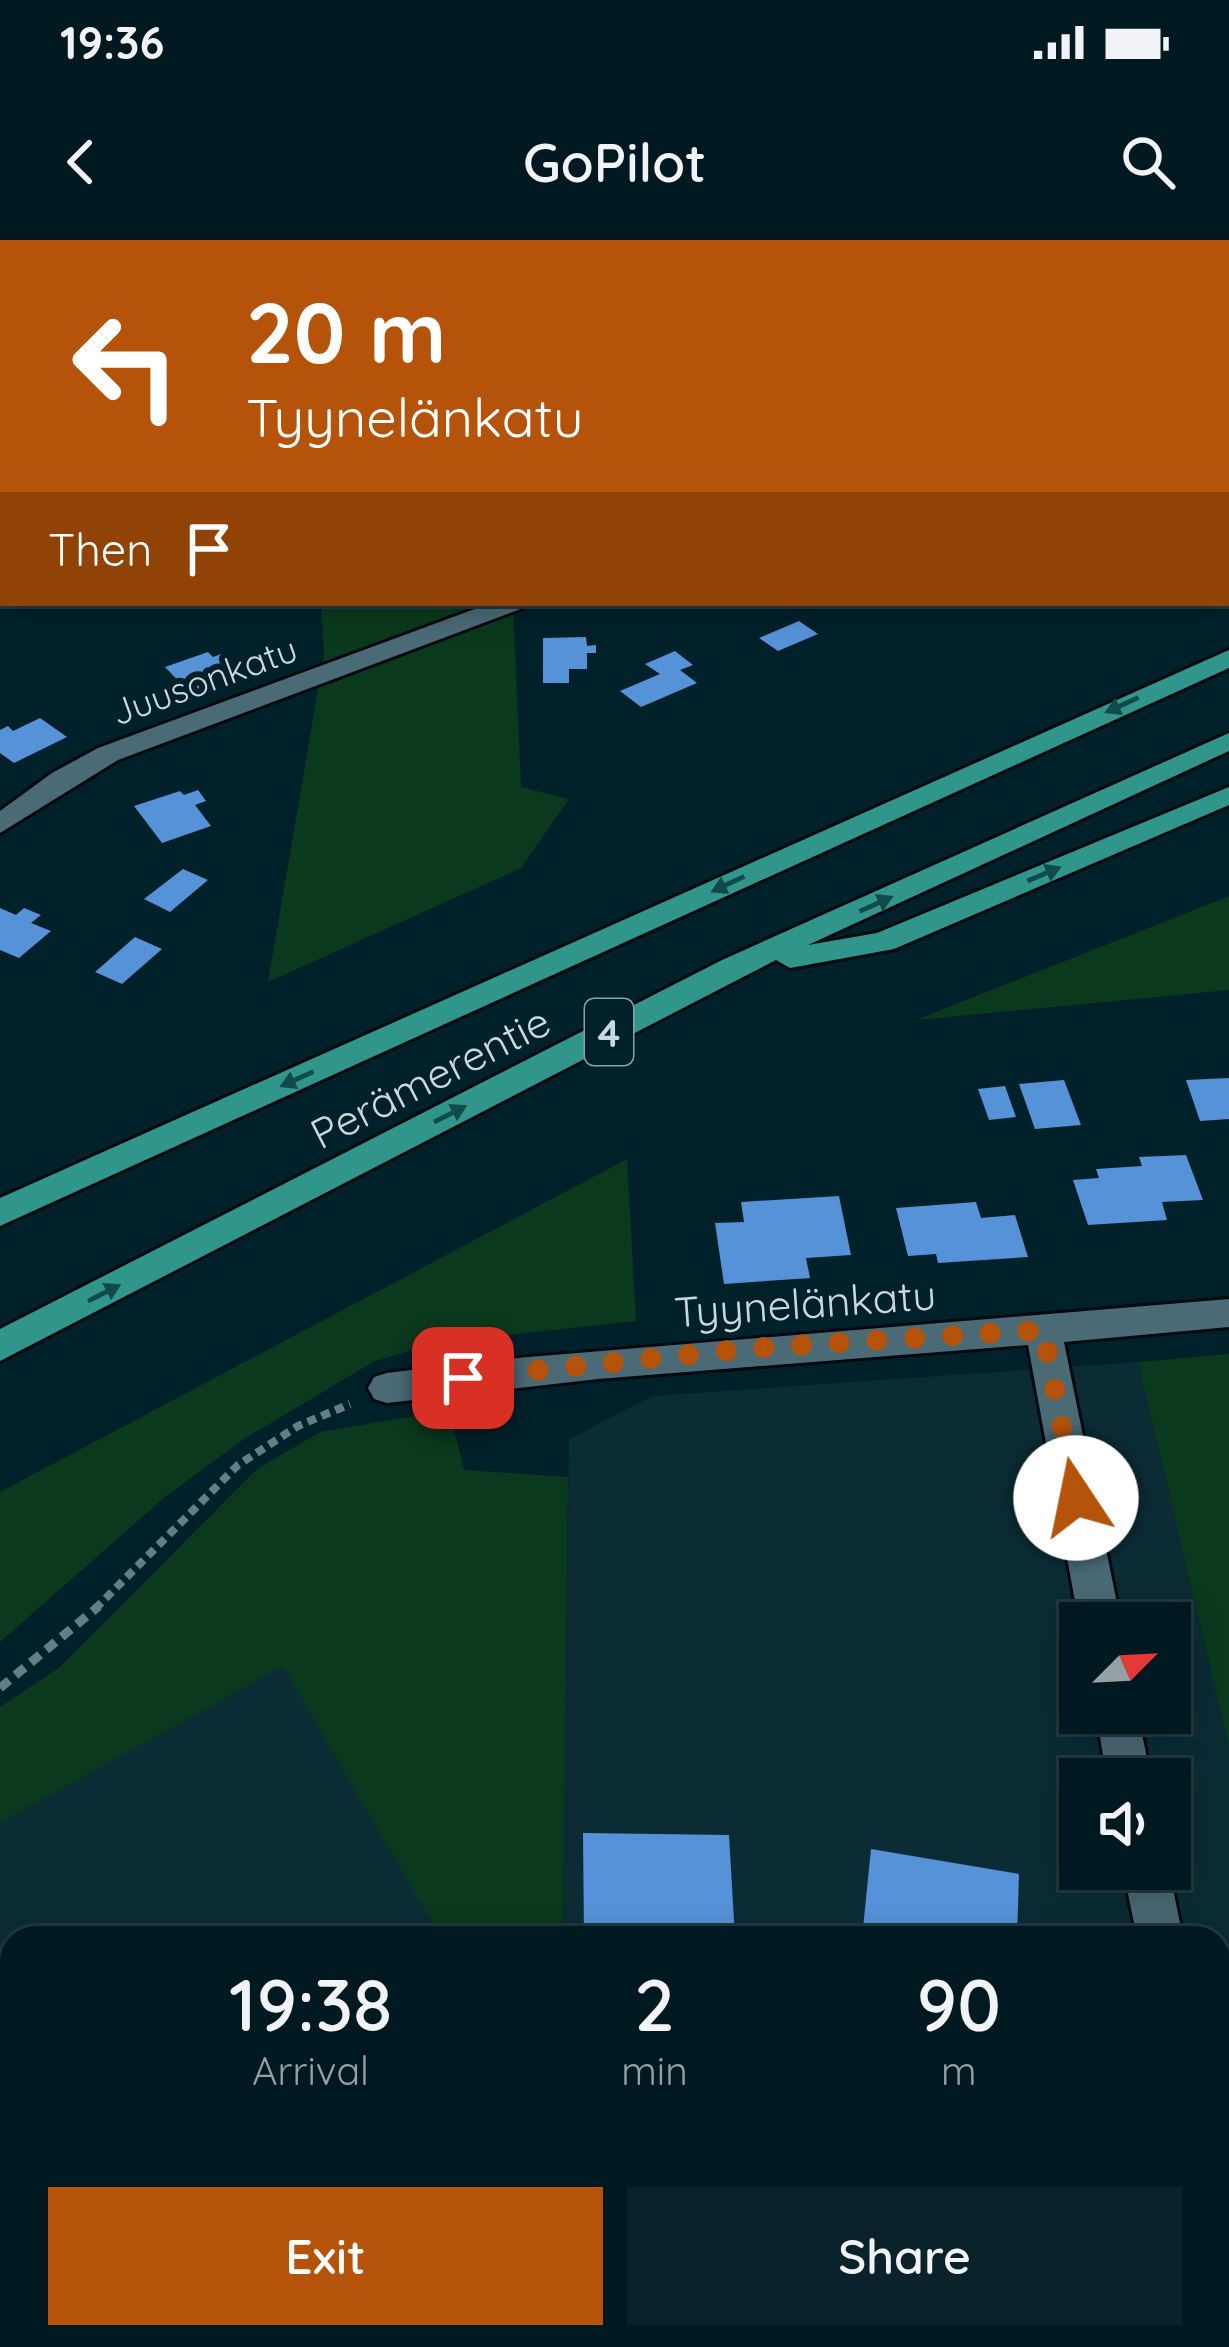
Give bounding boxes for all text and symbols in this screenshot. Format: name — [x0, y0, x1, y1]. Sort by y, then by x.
text: 19:36 — [60, 14, 164, 70]
text: GoPilot — [523, 128, 706, 196]
icon: back — [48, 129, 114, 195]
icon: search — [1115, 129, 1181, 195]
text: 20 m — [246, 279, 446, 384]
icon: left — [48, 288, 204, 444]
text: Tyynelänkatu — [246, 383, 583, 451]
icon: arrive — [176, 516, 242, 582]
text: Then — [48, 521, 152, 577]
street label: Juusonkatu — [105, 626, 303, 734]
one-way arrow — [1104, 696, 1139, 716]
one-way arrow — [1027, 863, 1062, 883]
one-way arrow — [711, 874, 746, 894]
one-way arrow — [858, 894, 893, 914]
street label: Perämerentie — [301, 994, 559, 1160]
road number: 4 — [585, 999, 633, 1065]
one-way arrow — [279, 1069, 314, 1089]
one-way arrow — [433, 1104, 468, 1124]
street label: Tyynelänkatu — [672, 1267, 938, 1339]
one-way arrow — [87, 1283, 121, 1303]
pin — [412, 1327, 514, 1429]
icon: arrive — [430, 1345, 496, 1411]
position arrow — [1013, 1435, 1139, 1561]
north arrow — [1059, 1602, 1191, 1734]
map controls — [1059, 1602, 1191, 1890]
button: sound — [1059, 1758, 1191, 1890]
text: 19:38 — [229, 1959, 392, 2049]
text: 2 — [634, 1959, 675, 2049]
text: 90 — [917, 1959, 1001, 2049]
text: Arrival — [252, 2046, 369, 2095]
text: min — [621, 2046, 688, 2095]
text: m — [941, 2046, 977, 2095]
button: Exit — [48, 2187, 603, 2325]
button: Share — [627, 2187, 1182, 2325]

